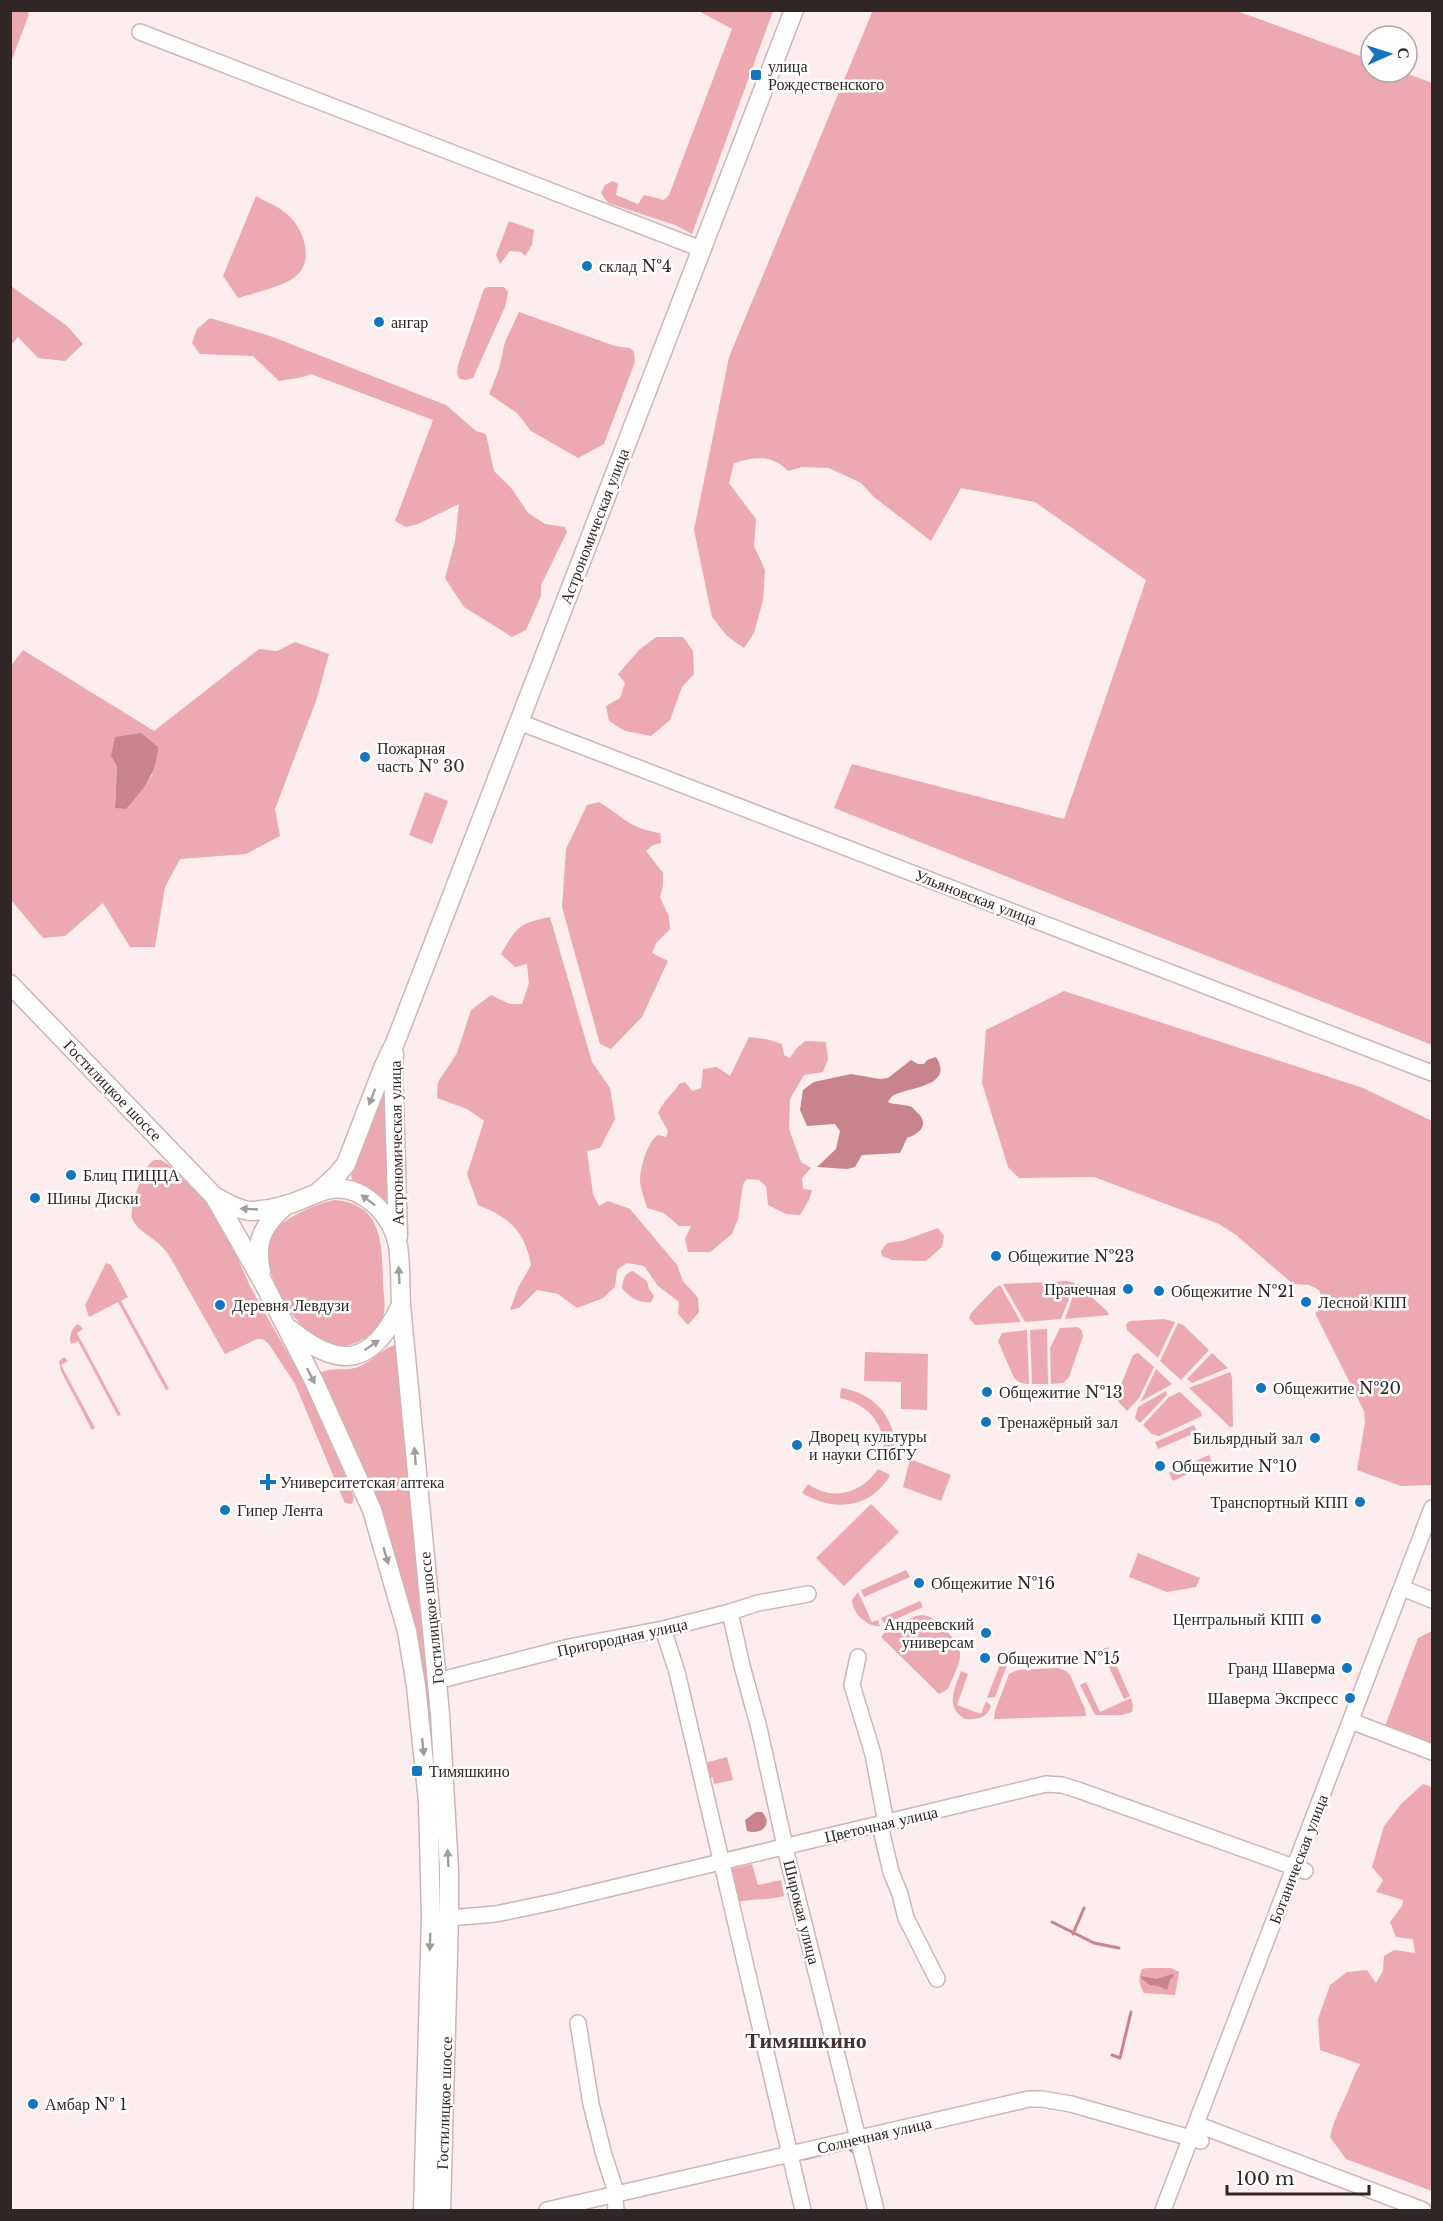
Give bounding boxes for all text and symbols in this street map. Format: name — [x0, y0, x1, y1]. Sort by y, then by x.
north arrow — [1359, 24, 1419, 84]
text: С — [1394, 47, 1414, 60]
place label: улица Рождественского — [768, 56, 884, 94]
marker: улица Рождественского — [749, 68, 763, 82]
place label: склад №4 — [599, 256, 672, 276]
marker: склад №4 — [580, 259, 594, 273]
place label: ангар — [391, 312, 428, 332]
marker: ангар — [372, 315, 386, 329]
street label: Астрономическая улица — [555, 445, 633, 607]
place label: Пожарная часть № 30 — [377, 738, 465, 776]
marker: Пожарная часть № 30 — [358, 750, 372, 764]
street label: Ульяновская улица — [912, 864, 1040, 930]
street label: Гостилицкое шоссе — [60, 1035, 166, 1145]
street label: Астрономическая улица — [385, 1060, 407, 1226]
one-way arrow — [367, 1088, 377, 1106]
place label: Блиц ПИЦЦА — [83, 1165, 180, 1185]
marker: Блиц ПИЦЦА — [64, 1168, 78, 1182]
place label: Шины Диски — [47, 1188, 139, 1208]
marker: Шины Диски — [28, 1191, 42, 1205]
one-way arrow — [360, 1194, 376, 1206]
one-way arrow — [239, 1204, 258, 1213]
place label: Общежитие №23 — [1008, 1246, 1134, 1266]
marker: Общежитие №23 — [989, 1249, 1003, 1263]
one-way arrow — [395, 1265, 404, 1284]
place label: Прачечная — [1044, 1279, 1117, 1299]
place label: Общежитие №21 — [1171, 1281, 1295, 1301]
marker: Прачечная — [1121, 1282, 1135, 1296]
marker: Общежитие №21 — [1152, 1284, 1166, 1298]
place label: Лесной КПП — [1318, 1292, 1407, 1312]
place label: Деревня Левдузи — [232, 1295, 350, 1315]
marker: Лесной КПП — [1299, 1295, 1313, 1309]
marker: Деревня Левдузи — [213, 1298, 227, 1312]
one-way arrow — [364, 1339, 380, 1351]
one-way arrow — [307, 1368, 316, 1385]
place label: Общежитие №20 — [1273, 1378, 1401, 1398]
marker: Общежитие №20 — [1254, 1381, 1268, 1395]
place label: Общежитие №13 — [999, 1382, 1123, 1402]
marker: Общежитие №13 — [980, 1385, 994, 1399]
place label: Тренажёрный зал — [998, 1412, 1118, 1432]
marker: Тренажёрный зал — [979, 1415, 993, 1429]
place label: Дворец культуры и науки СПбГУ — [809, 1426, 927, 1464]
place label: Бильярдный зал — [1193, 1428, 1303, 1448]
marker: Бильярдный зал — [1308, 1431, 1322, 1445]
marker: Дворец культуры и науки СПбГУ — [790, 1438, 804, 1452]
one-way arrow — [410, 1446, 420, 1465]
place label: Общежитие №10 — [1172, 1456, 1297, 1476]
marker: Общежитие №10 — [1153, 1459, 1167, 1473]
place label: Университетская аптека — [280, 1472, 444, 1492]
marker: Университетская аптека — [261, 1475, 275, 1489]
place label: Транспортный КПП — [1210, 1492, 1348, 1512]
marker: Транспортный КПП — [1353, 1495, 1367, 1509]
place label: Гипер Лента — [237, 1500, 323, 1520]
marker: Гипер Лента — [218, 1503, 232, 1517]
one-way arrow — [382, 1547, 391, 1565]
street label: Гостилицкое шоссе — [414, 1551, 448, 1685]
place label: Общежитие №16 — [931, 1573, 1055, 1593]
marker: Общежитие №16 — [912, 1576, 926, 1590]
place label: Центральный КПП — [1173, 1609, 1304, 1629]
marker: Центральный КПП — [1309, 1612, 1323, 1626]
street label: Пригородная улица — [555, 1613, 689, 1661]
place label: Андреевский универсам — [884, 1614, 974, 1652]
marker: Андреевский универсам — [979, 1626, 993, 1640]
place label: Общежитие №15 — [997, 1648, 1120, 1668]
marker: Общежитие №15 — [978, 1651, 992, 1665]
place label: Гранд Шаверма — [1228, 1658, 1335, 1678]
marker: Гранд Шаверма — [1340, 1661, 1354, 1675]
place label: Шаверма Экспресс — [1207, 1688, 1338, 1708]
marker: Шаверма Экспресс — [1343, 1691, 1357, 1705]
one-way arrow — [418, 1738, 428, 1757]
place label: Тимяшкино — [429, 1761, 510, 1781]
marker: Тимяшкино — [410, 1764, 424, 1778]
street label: Ботаническая улица — [1264, 1791, 1332, 1927]
street label: Цветочная улица — [822, 1801, 940, 1847]
one-way arrow — [444, 1849, 453, 1868]
street label: Широкая улица — [779, 1858, 825, 1966]
one-way arrow — [425, 1932, 435, 1951]
district label: Тимяшкино — [745, 2027, 867, 2054]
street label: Гостилицкое шоссе — [432, 2036, 456, 2170]
place label: Амбар № 1 — [45, 2094, 127, 2114]
marker: Амбар № 1 — [26, 2097, 40, 2111]
street label: Солнечная улица — [815, 2112, 933, 2158]
scale bar — [1227, 2158, 1370, 2196]
text: 100 m — [1236, 2168, 1294, 2190]

